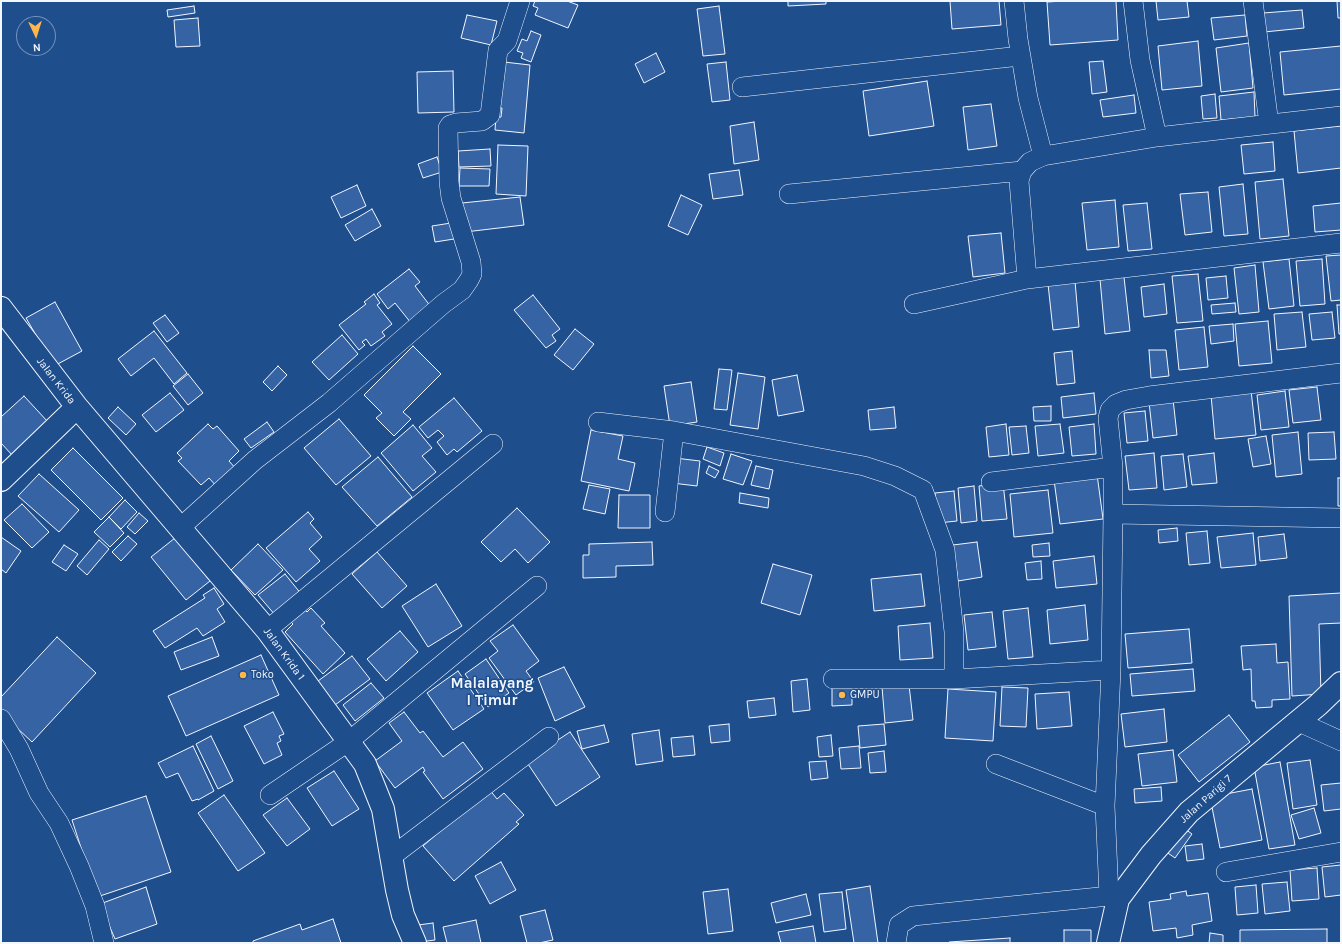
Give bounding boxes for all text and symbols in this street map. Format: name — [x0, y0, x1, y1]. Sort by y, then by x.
north arrow — [16, 16, 56, 56]
text: N — [32, 41, 41, 54]
street label: Jalan Krida — [34, 355, 78, 407]
street label: Jalan Krida 1 — [261, 625, 307, 683]
place label: Toko — [251, 668, 274, 682]
marker: Toko — [238, 670, 248, 680]
district label: Malalayang I Timur — [451, 675, 533, 710]
place label: GMPU — [850, 688, 880, 702]
marker: GMPU — [837, 690, 847, 700]
street label: Jalan Parigi 7 — [1177, 772, 1235, 826]

